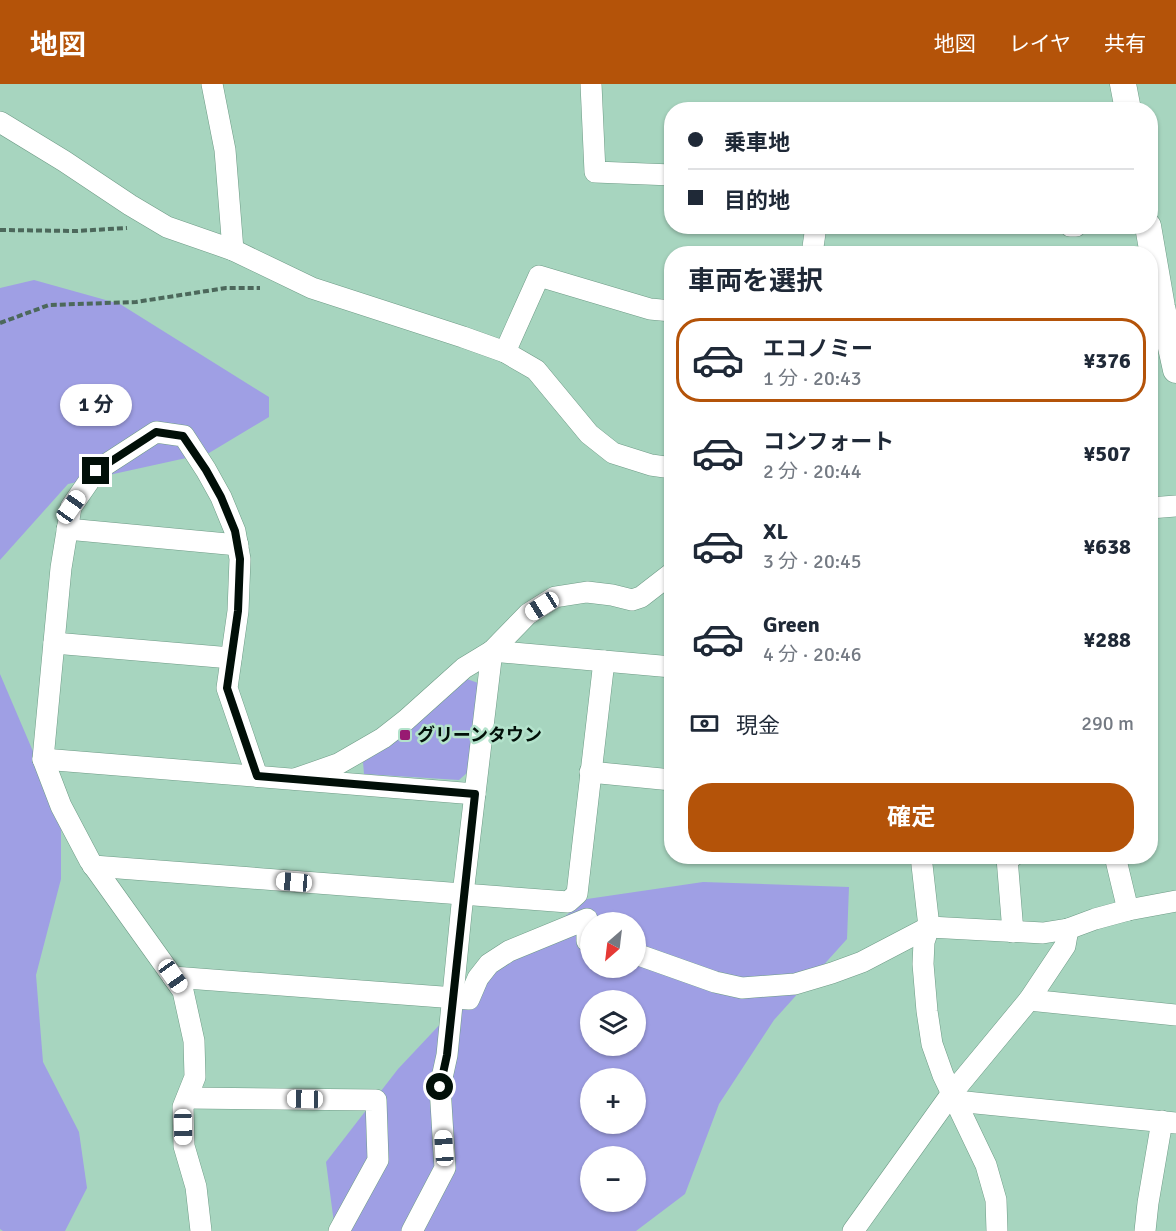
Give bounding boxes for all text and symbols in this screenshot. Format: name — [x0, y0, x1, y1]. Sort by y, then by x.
text: 地図 — [30, 28, 86, 62]
text: 地図 — [934, 31, 976, 57]
text: レイヤ — [1009, 31, 1071, 57]
text: 共有 — [1104, 31, 1146, 57]
text: 乗車地 — [724, 129, 790, 156]
text: 目的地 — [724, 187, 790, 214]
text: 車両を選択 — [688, 265, 823, 298]
icon: car — [691, 333, 745, 387]
text: エコノミー — [763, 335, 873, 362]
text: ¥376 — [1083, 347, 1131, 374]
text: 1 分 · 20:43 — [763, 366, 862, 391]
callout: 1 分 — [60, 384, 132, 426]
text: 1 分 — [78, 392, 114, 417]
icon: car — [691, 426, 745, 480]
text: コンフォート — [763, 428, 894, 455]
text: ¥507 — [1083, 440, 1131, 467]
route end — [82, 457, 109, 484]
text: 2 分 · 20:44 — [763, 459, 862, 484]
car — [53, 487, 89, 527]
text: XL — [763, 518, 788, 545]
icon: car — [691, 519, 745, 573]
text: ¥638 — [1083, 533, 1131, 560]
text: 3 分 · 20:45 — [763, 549, 862, 574]
car — [522, 589, 562, 623]
text: Green — [763, 611, 820, 638]
icon: car — [691, 612, 745, 666]
text: ¥288 — [1083, 626, 1131, 653]
text: 4 分 · 20:46 — [763, 642, 862, 667]
icon: cash — [688, 707, 721, 740]
text: 290 m — [1081, 711, 1134, 736]
text: 現金 — [736, 712, 780, 739]
place label: グリーンタウン — [417, 724, 542, 746]
marker: グリーンタウン — [398, 728, 412, 742]
button: 確定 — [688, 783, 1134, 852]
car — [275, 871, 313, 893]
north arrow — [580, 912, 646, 978]
map controls — [580, 912, 646, 1212]
car — [155, 956, 191, 996]
button: layers — [580, 990, 646, 1056]
button: + — [580, 1068, 646, 1134]
route start — [426, 1073, 453, 1100]
car — [287, 1090, 323, 1108]
car — [174, 1109, 192, 1145]
car — [434, 1129, 454, 1167]
button: − — [580, 1146, 646, 1212]

